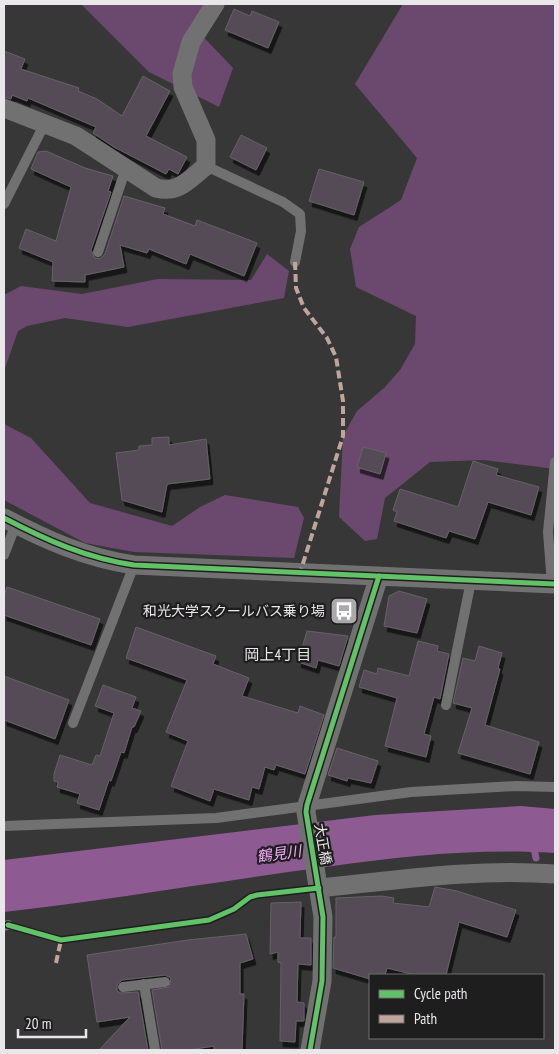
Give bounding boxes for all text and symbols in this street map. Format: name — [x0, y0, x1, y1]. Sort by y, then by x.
bus stop icon: 和光大学スクールバス乗り場 — [329, 596, 359, 626]
place label: 和光大学スクールバス乗り場 — [143, 602, 325, 620]
district label: 岡上4丁目 — [245, 645, 311, 664]
street label: 大正橋 — [310, 822, 336, 866]
water label: 鶴見川 — [255, 841, 305, 866]
legend — [369, 974, 544, 1039]
text: Cycle path — [414, 984, 467, 1003]
scale bar — [18, 1006, 85, 1038]
text: Path — [414, 1009, 437, 1028]
text: 20 m — [25, 1014, 51, 1033]

